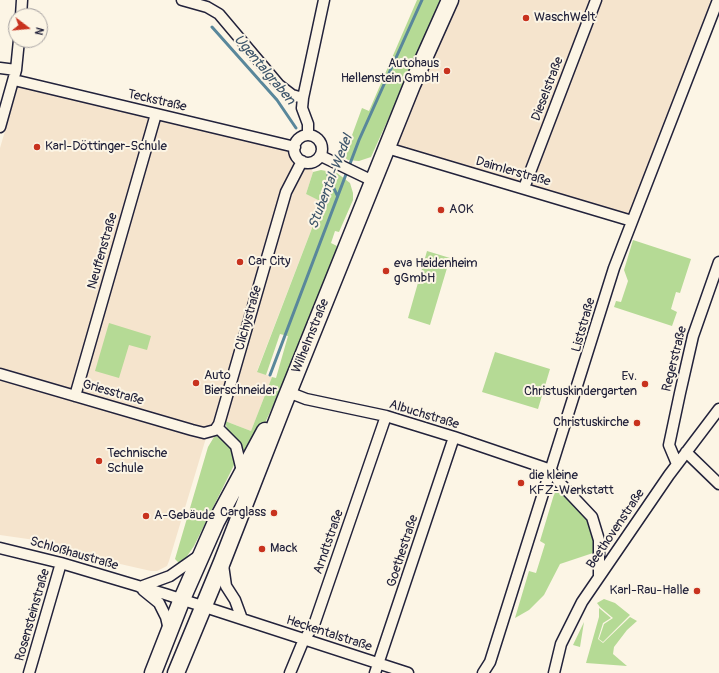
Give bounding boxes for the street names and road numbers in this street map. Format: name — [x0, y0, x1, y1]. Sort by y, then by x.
street label: Dieselstraße — [529, 55, 567, 123]
street label: Teckstraße — [126, 87, 188, 115]
street label: Daimlerstraße — [474, 154, 552, 190]
street label: Neuffenstraße — [85, 211, 121, 291]
street label: Clichystraße — [232, 284, 266, 352]
street label: Liststraße — [569, 296, 599, 354]
street label: Wilhelmstraße — [289, 297, 333, 375]
street label: Regerstraße — [659, 325, 691, 393]
street label: Griesstraße — [81, 377, 145, 409]
street label: Albuchstraße — [387, 397, 461, 433]
street label: Beethovenstraße — [584, 486, 648, 572]
street label: Arndtstraße — [311, 508, 347, 576]
street label: Goethestraße — [384, 513, 422, 589]
street label: Schloßhaustraße — [28, 534, 120, 574]
street label: Rosensteinstraße — [12, 567, 54, 663]
street label: Heckentalstraße — [284, 613, 374, 655]

